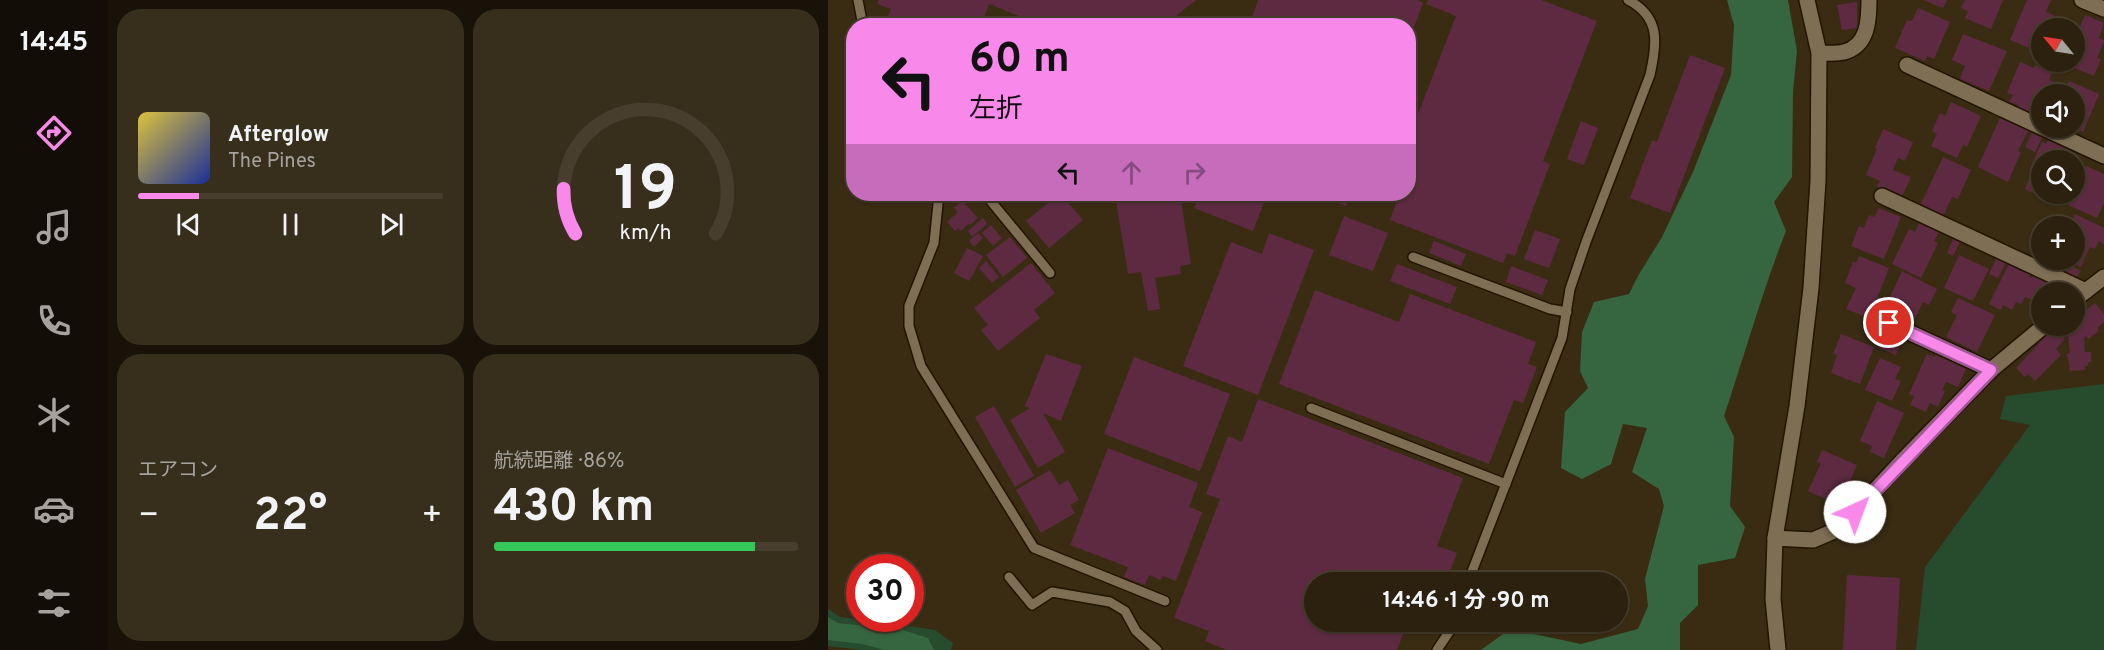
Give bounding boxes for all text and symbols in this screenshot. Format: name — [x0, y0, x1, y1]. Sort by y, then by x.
north arrow — [2031, 18, 2085, 72]
map controls — [2031, 18, 2085, 336]
text: 14:45 — [20, 26, 88, 60]
text: 60 m — [969, 34, 1070, 87]
icon: left — [870, 42, 948, 120]
button: sound — [2031, 84, 2085, 138]
text: 左折 — [969, 93, 1023, 127]
icon: directions — [33, 112, 75, 154]
text: Afterglow — [228, 122, 329, 149]
text: The Pines — [228, 149, 316, 175]
button: search — [2031, 150, 2085, 204]
text: 19 — [614, 153, 677, 232]
icon: left — [1052, 156, 1085, 189]
icon: ahead — [1115, 156, 1148, 189]
icon: right — [1178, 156, 1211, 189]
icon: music — [33, 206, 75, 248]
icon: previous — [172, 208, 205, 241]
icon: pause — [274, 208, 307, 241]
icon: next — [375, 208, 408, 241]
button: + — [2031, 216, 2085, 270]
text: km/h — [620, 220, 672, 247]
button: − — [2031, 282, 2085, 336]
pin — [1863, 297, 1914, 348]
icon: phone — [33, 300, 75, 342]
icon: arrive — [1872, 306, 1905, 339]
icon: climate — [33, 394, 75, 436]
text: 航続距離 · 86% — [494, 449, 624, 475]
text: エアコン — [138, 458, 218, 484]
text: 430 km — [494, 480, 654, 537]
position arrow — [1823, 480, 1887, 544]
icon: car — [33, 488, 75, 530]
text: 22° — [253, 489, 327, 546]
text: − — [138, 496, 159, 538]
text: + — [421, 496, 442, 538]
speed limit sign: 30 — [846, 554, 924, 632]
icon: filters — [33, 582, 75, 624]
text: 14:46 · 1 分 · 90 m — [1382, 588, 1550, 615]

